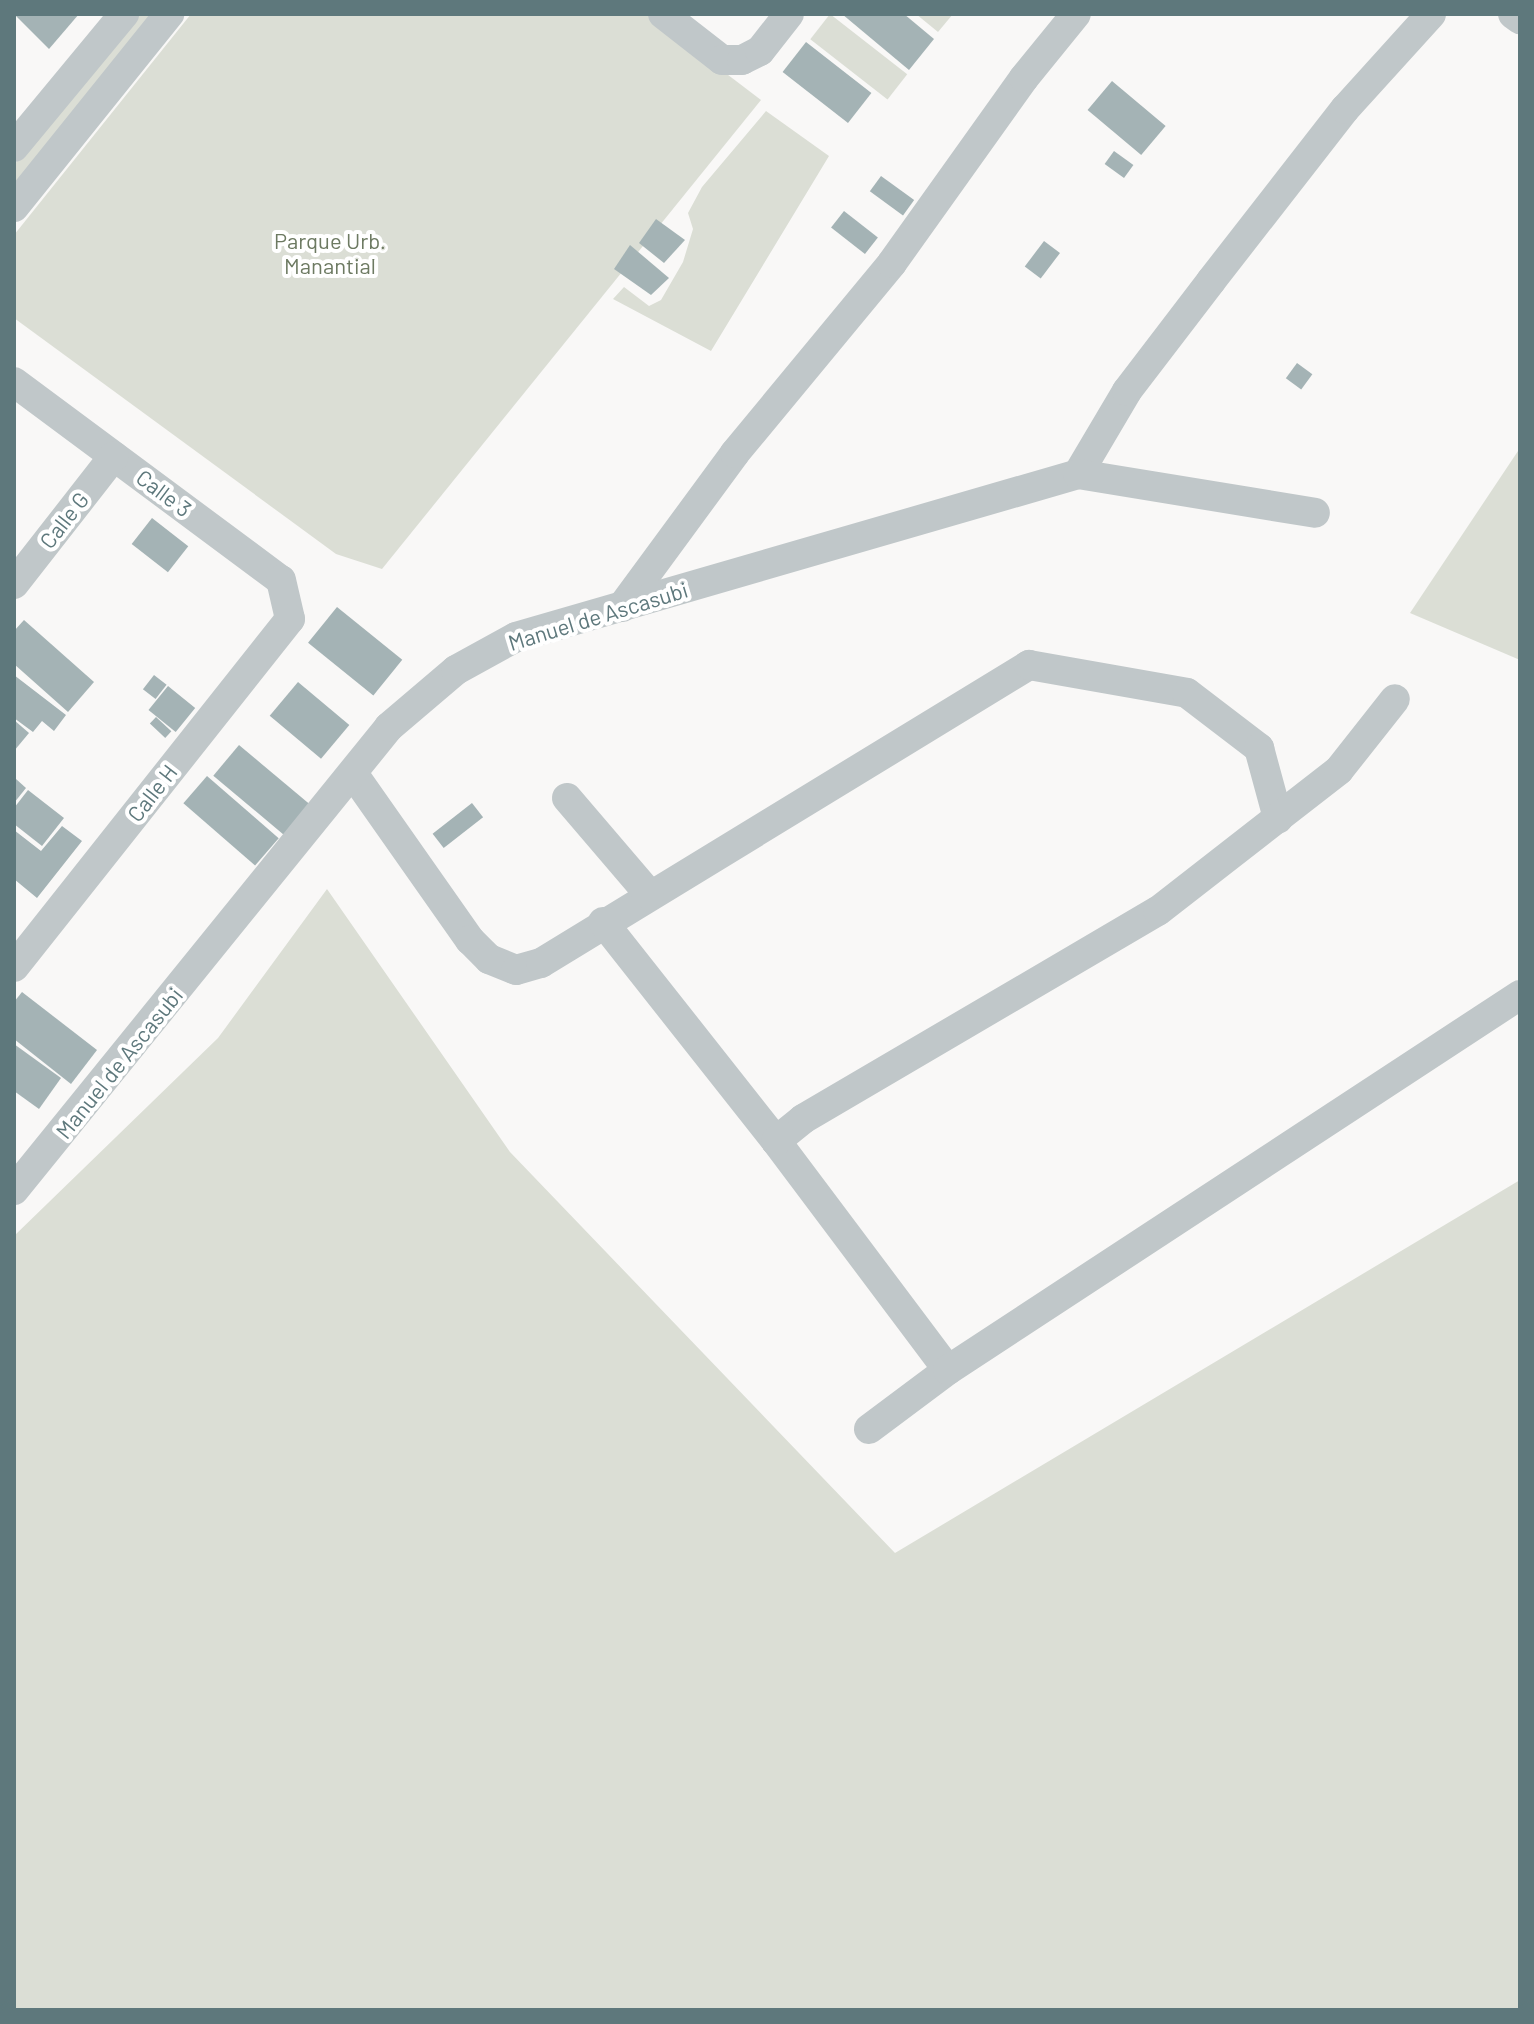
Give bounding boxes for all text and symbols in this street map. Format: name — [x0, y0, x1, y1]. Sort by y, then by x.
park label: Parque Urb. Manantial — [274, 227, 386, 278]
street label: Calle 3 — [131, 464, 197, 522]
street label: Calle G — [34, 487, 94, 553]
street label: Manuel de Ascasubi — [505, 576, 691, 656]
street label: Calle H — [122, 759, 182, 827]
street label: Manuel de Ascasubi — [50, 982, 188, 1144]

